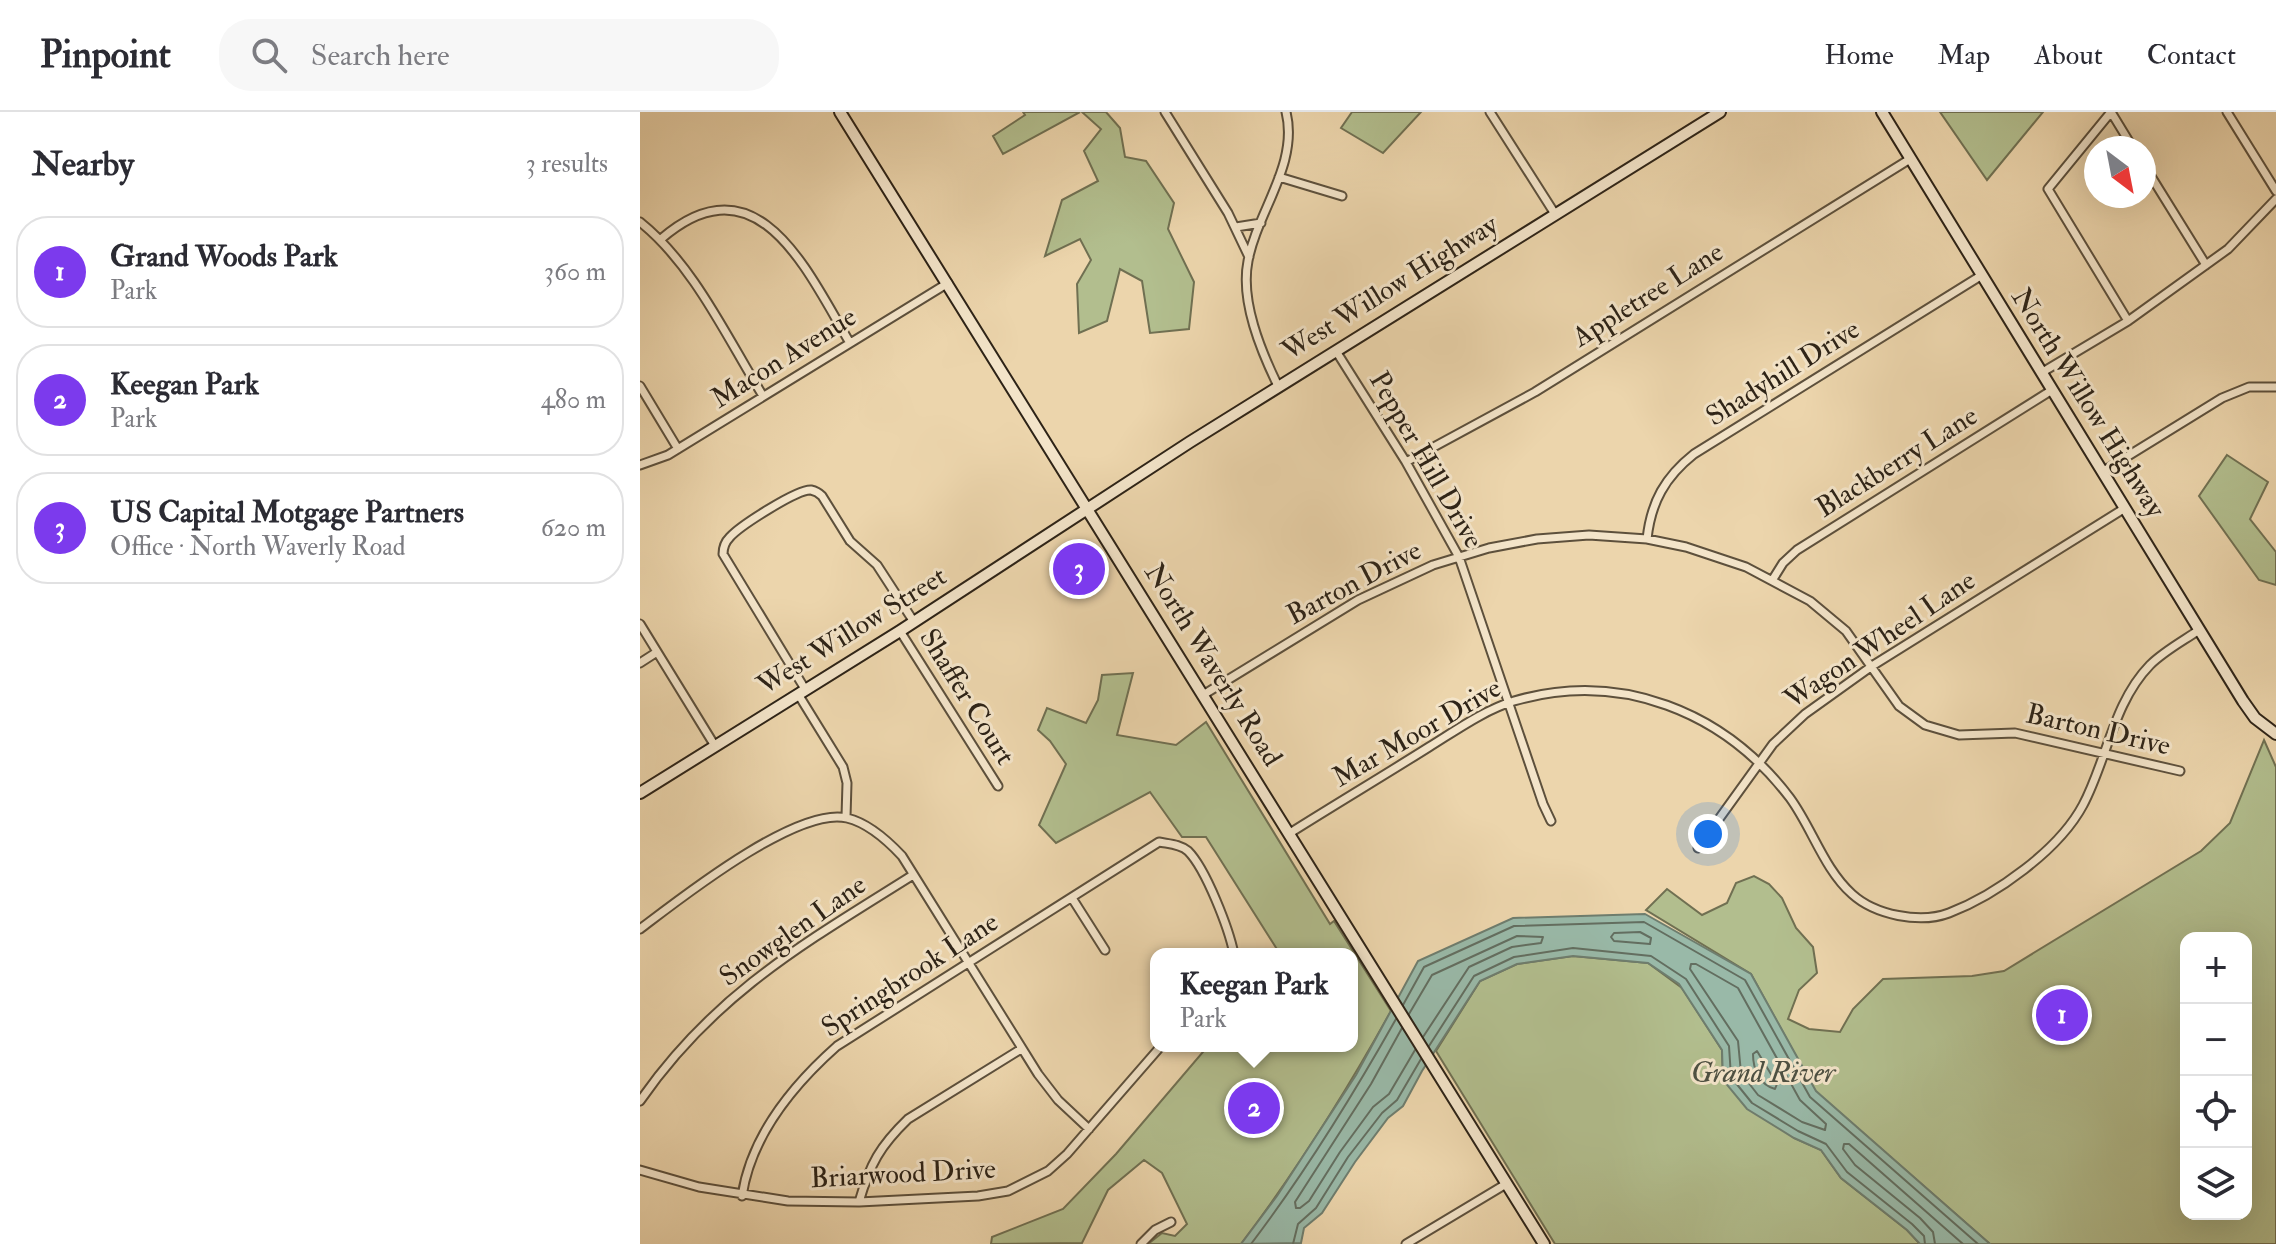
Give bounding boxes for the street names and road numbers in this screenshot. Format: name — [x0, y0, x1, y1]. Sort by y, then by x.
street label: West Willow Highway — [1275, 207, 1505, 369]
street label: Appletree Lane — [1565, 235, 1730, 356]
street label: North Willow Highway — [2003, 282, 2173, 525]
street label: Macon Avenue — [705, 299, 863, 416]
street label: Shadyhill Drive — [1700, 312, 1866, 434]
street label: Pepper Hill Drive — [1361, 365, 1491, 555]
street label: Blackberry Lane — [1810, 398, 1984, 526]
street label: Barton Drive — [1281, 533, 1427, 633]
street label: North Waverly Road — [1136, 557, 1290, 773]
street label: West Willow Street — [750, 559, 953, 704]
street label: Wagon Wheel Lane — [1777, 563, 1982, 717]
street label: Shaffer Court — [911, 623, 1023, 771]
street label: Mar Moor Drive — [1327, 671, 1508, 795]
street label: Barton Drive — [2022, 696, 2174, 764]
street label: Snowglen Lane — [713, 867, 873, 994]
street label: Springbrook Lane — [815, 905, 1005, 1045]
street label: Briarwood Drive — [809, 1152, 997, 1196]

